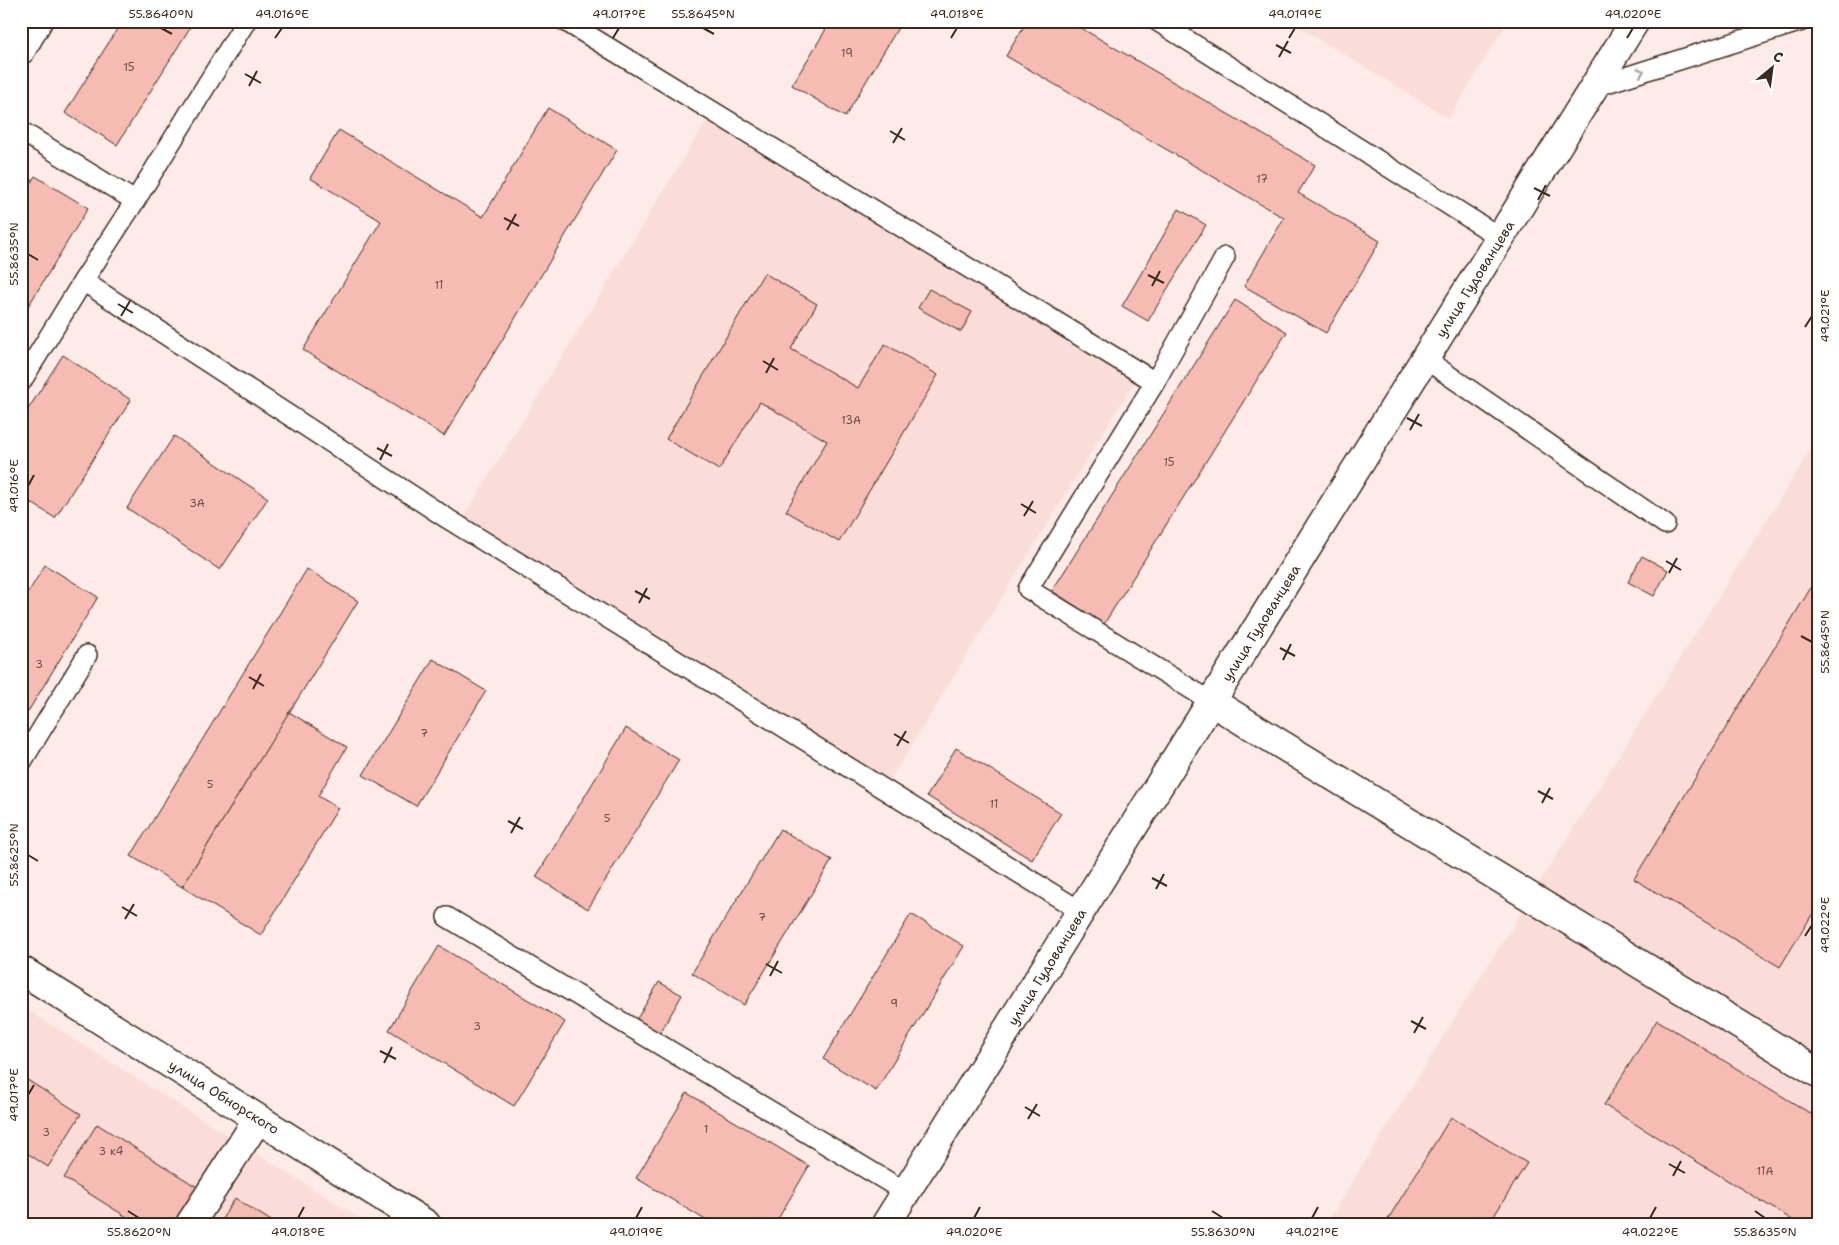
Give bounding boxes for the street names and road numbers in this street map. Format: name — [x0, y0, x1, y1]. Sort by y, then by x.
street label: улица Гудованцева — [1432, 217, 1519, 341]
street label: улица Гудованцева — [1218, 561, 1305, 685]
street label: улица Гудованцева — [1004, 905, 1091, 1029]
street label: улица Обнорского — [165, 1056, 283, 1138]

